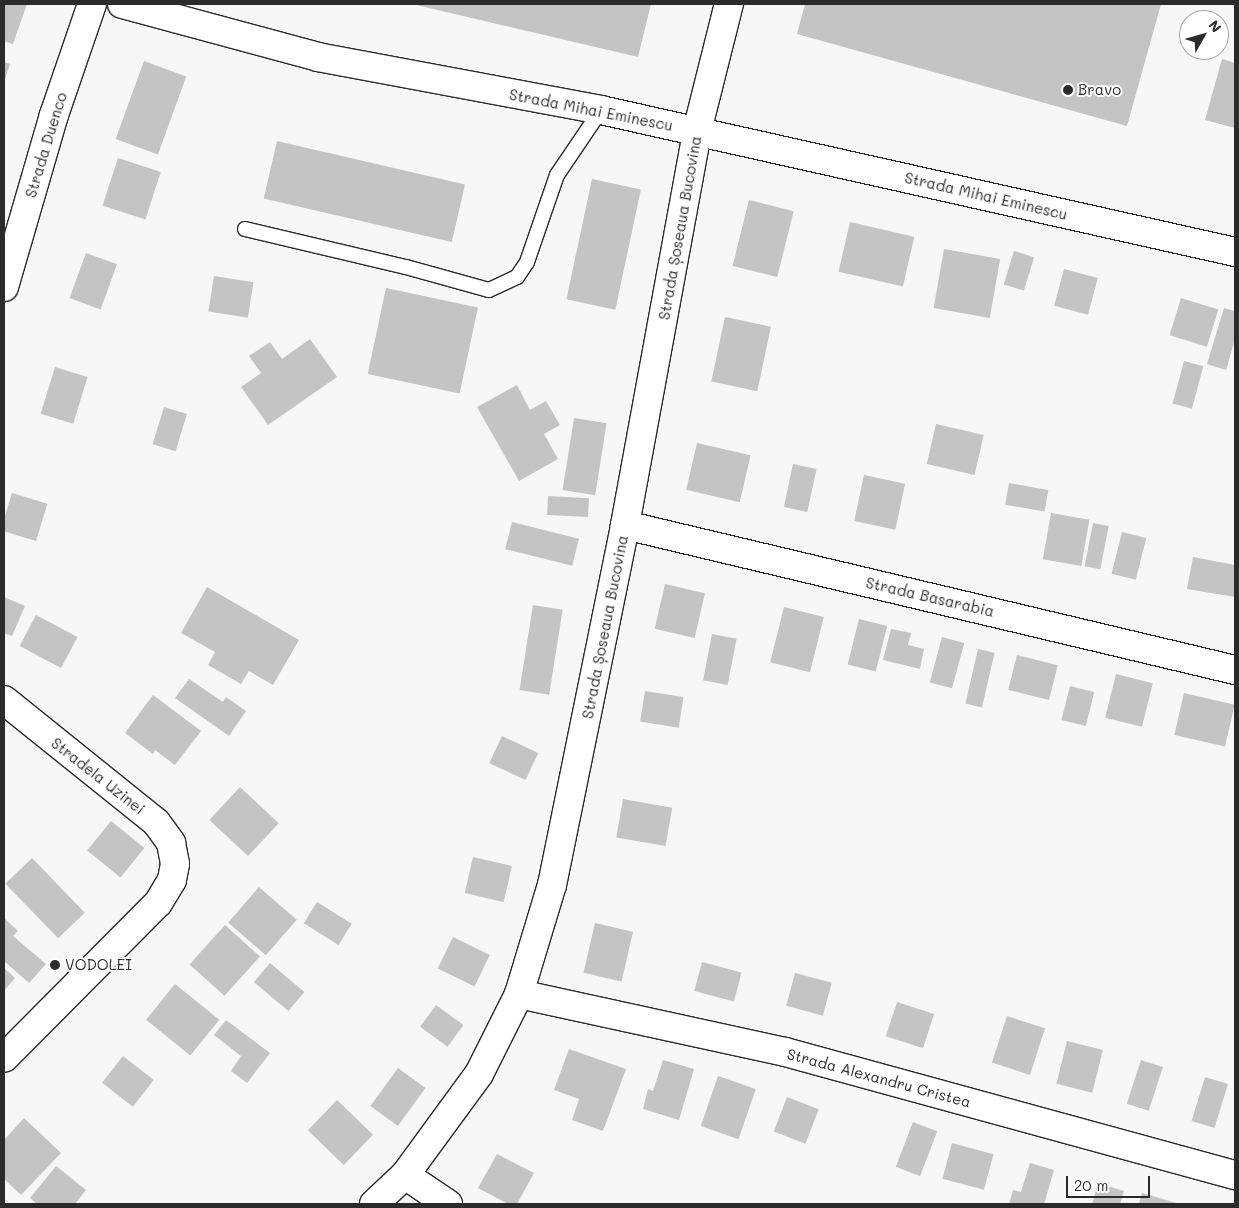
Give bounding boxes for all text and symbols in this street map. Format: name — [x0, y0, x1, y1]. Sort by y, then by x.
north arrow — [1179, 10, 1229, 60]
text: N — [1205, 16, 1226, 36]
place label: Bravo — [1078, 81, 1121, 99]
marker: Bravo — [1062, 84, 1074, 96]
street label: Strada Mihai Eminescu — [508, 85, 674, 135]
street label: Strada Duenco — [21, 90, 71, 200]
street label: Strada Șoseaua Bucovina — [655, 135, 705, 321]
street label: Strada Mihai Eminescu — [903, 169, 1069, 223]
street label: Strada Șoseaua Bucovina — [578, 534, 632, 720]
street label: Strada Basarabia — [864, 573, 996, 621]
street label: Stradela Uzinei — [48, 734, 148, 818]
place label: VODOLEI — [65, 956, 132, 974]
marker: VODOLEI — [49, 959, 61, 971]
street label: Strada Alexandru Cristea — [785, 1045, 973, 1111]
scale bar — [1069, 1166, 1153, 1198]
text: 20 m — [1074, 1175, 1108, 1195]

